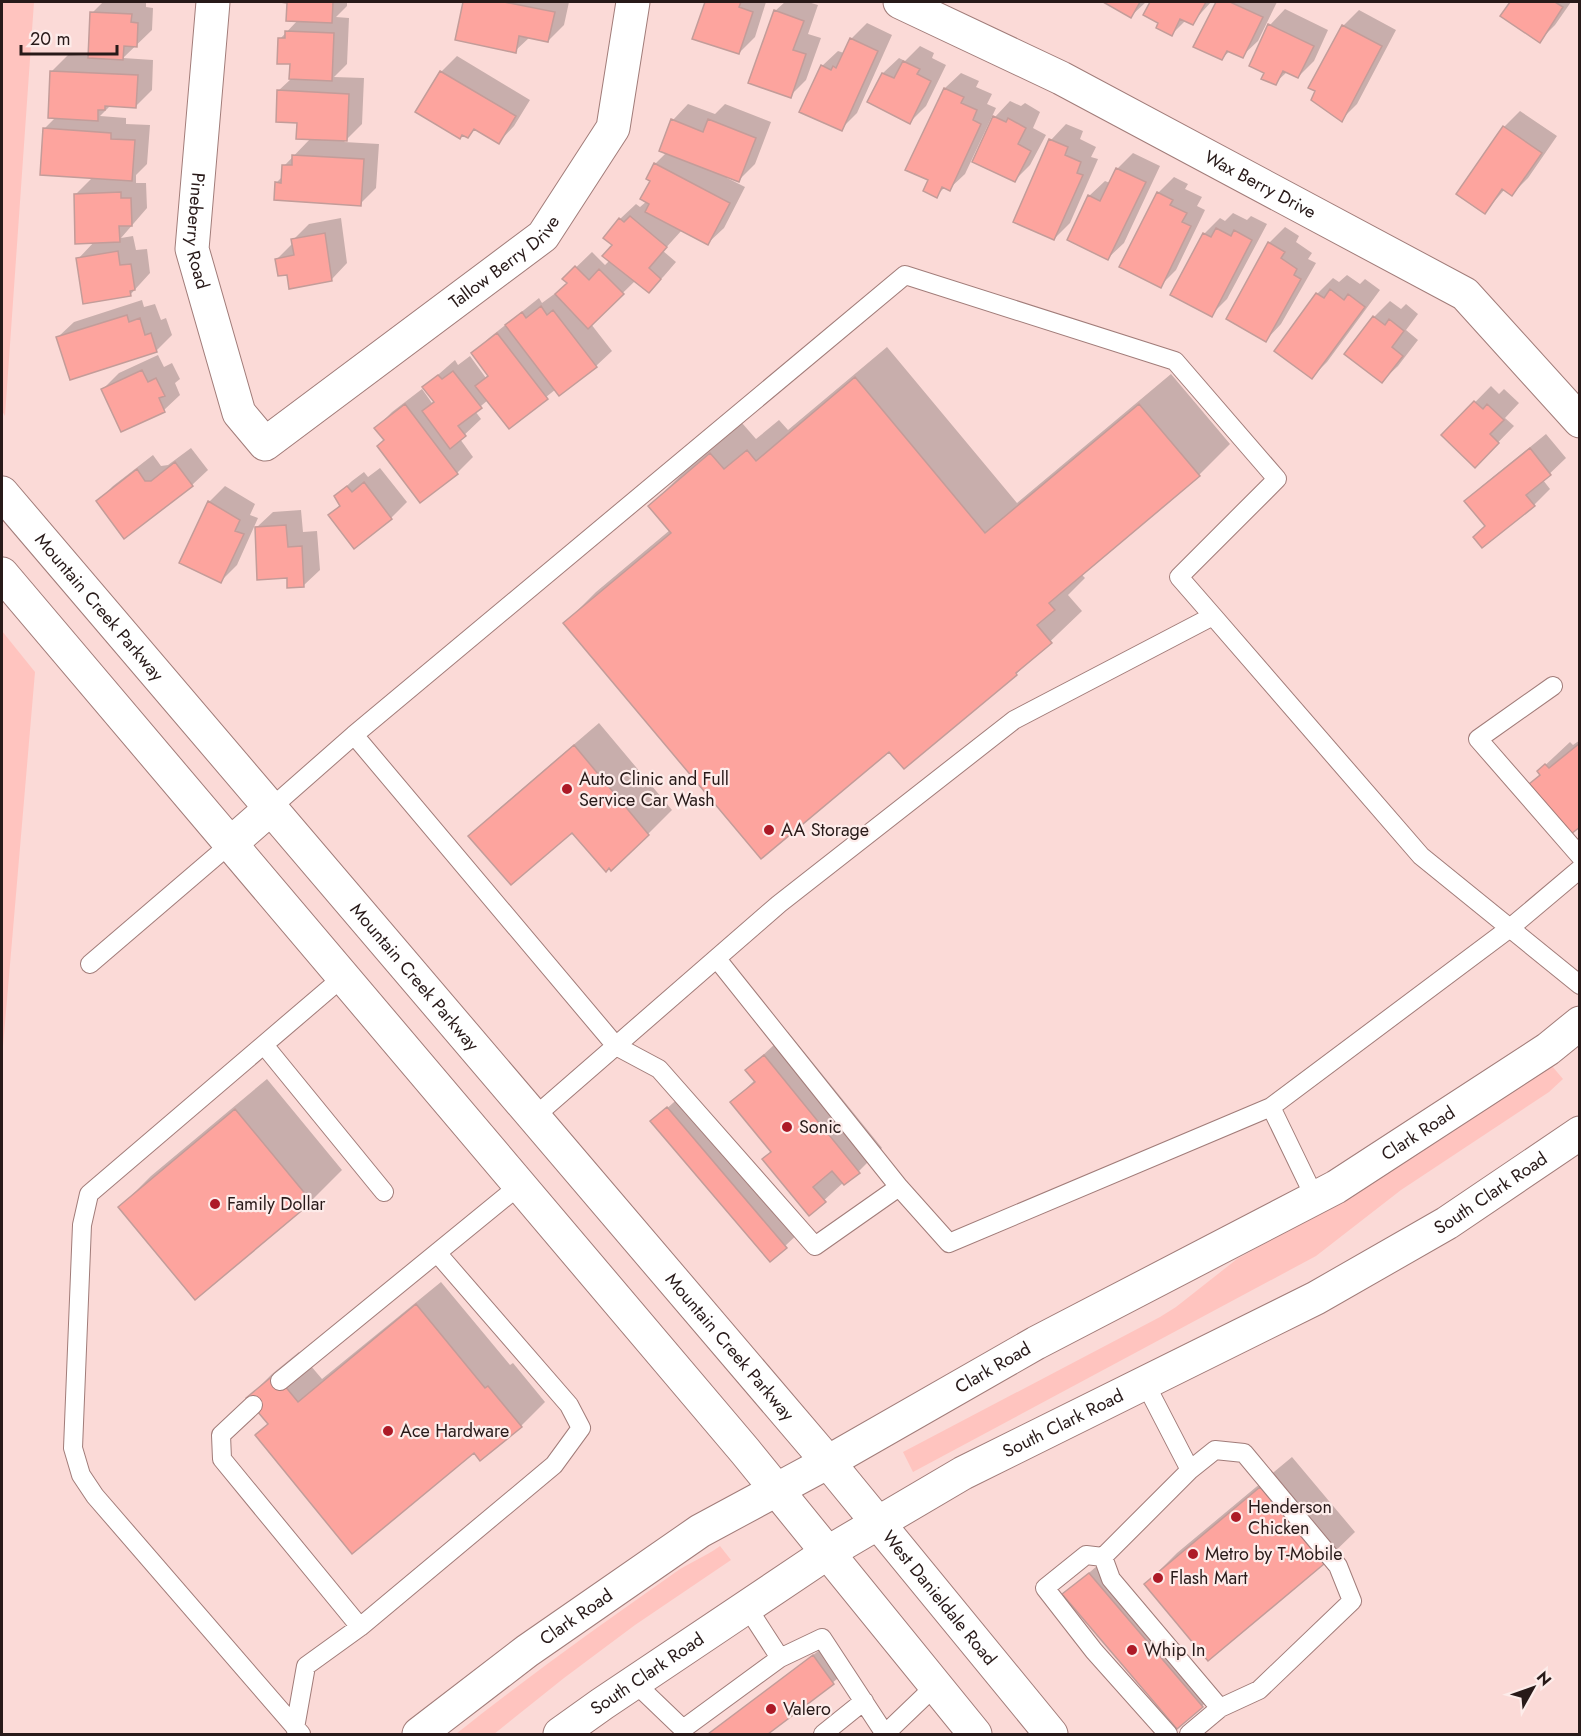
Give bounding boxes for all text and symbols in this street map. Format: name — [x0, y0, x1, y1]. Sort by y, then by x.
scale bar — [21, 18, 117, 56]
text: 20 m — [30, 26, 70, 52]
street label: Wax Berry Drive — [1200, 144, 1321, 225]
street label: Pineberry Road — [179, 171, 216, 292]
street label: Tallow Berry Drive — [444, 210, 566, 315]
street label: Mountain Creek Parkway — [29, 528, 170, 687]
place label: Auto Clinic and Full Service Car Wash — [579, 766, 729, 813]
marker: Auto Clinic and Full Service Car Wash — [560, 782, 574, 796]
place label: AA Storage — [781, 817, 869, 843]
marker: AA Storage — [762, 823, 776, 837]
street label: Mountain Creek Parkway — [344, 897, 485, 1057]
street label: Clark Road — [1376, 1100, 1460, 1167]
place label: Sonic — [799, 1114, 841, 1140]
marker: Sonic — [780, 1120, 794, 1134]
street label: South Clark Road — [1429, 1146, 1553, 1241]
place label: Family Dollar — [227, 1191, 326, 1217]
marker: Family Dollar — [208, 1197, 222, 1211]
street label: Mountain Creek Parkway — [659, 1267, 801, 1427]
street label: Clark Road — [950, 1336, 1035, 1400]
street label: South Clark Road — [998, 1382, 1128, 1464]
place label: Ace Hardware — [400, 1418, 509, 1444]
marker: Ace Hardware — [381, 1424, 395, 1438]
place label: Henderson Chicken — [1248, 1494, 1332, 1541]
marker: Henderson Chicken — [1229, 1510, 1243, 1524]
street label: West Danieldale Road — [876, 1525, 1003, 1671]
place label: Metro by T-Mobile — [1205, 1541, 1343, 1567]
marker: Metro by T-Mobile — [1186, 1547, 1200, 1561]
place label: Flash Mart — [1170, 1565, 1248, 1591]
marker: Flash Mart — [1151, 1571, 1165, 1585]
street label: Clark Road — [534, 1582, 618, 1651]
street label: South Clark Road — [585, 1626, 709, 1721]
place label: Whip In — [1144, 1637, 1205, 1663]
marker: Whip In — [1125, 1643, 1139, 1657]
north arrow — [1503, 1658, 1563, 1718]
text: N — [1531, 1666, 1557, 1691]
place label: Valero — [783, 1696, 831, 1722]
marker: Valero — [764, 1702, 778, 1716]

